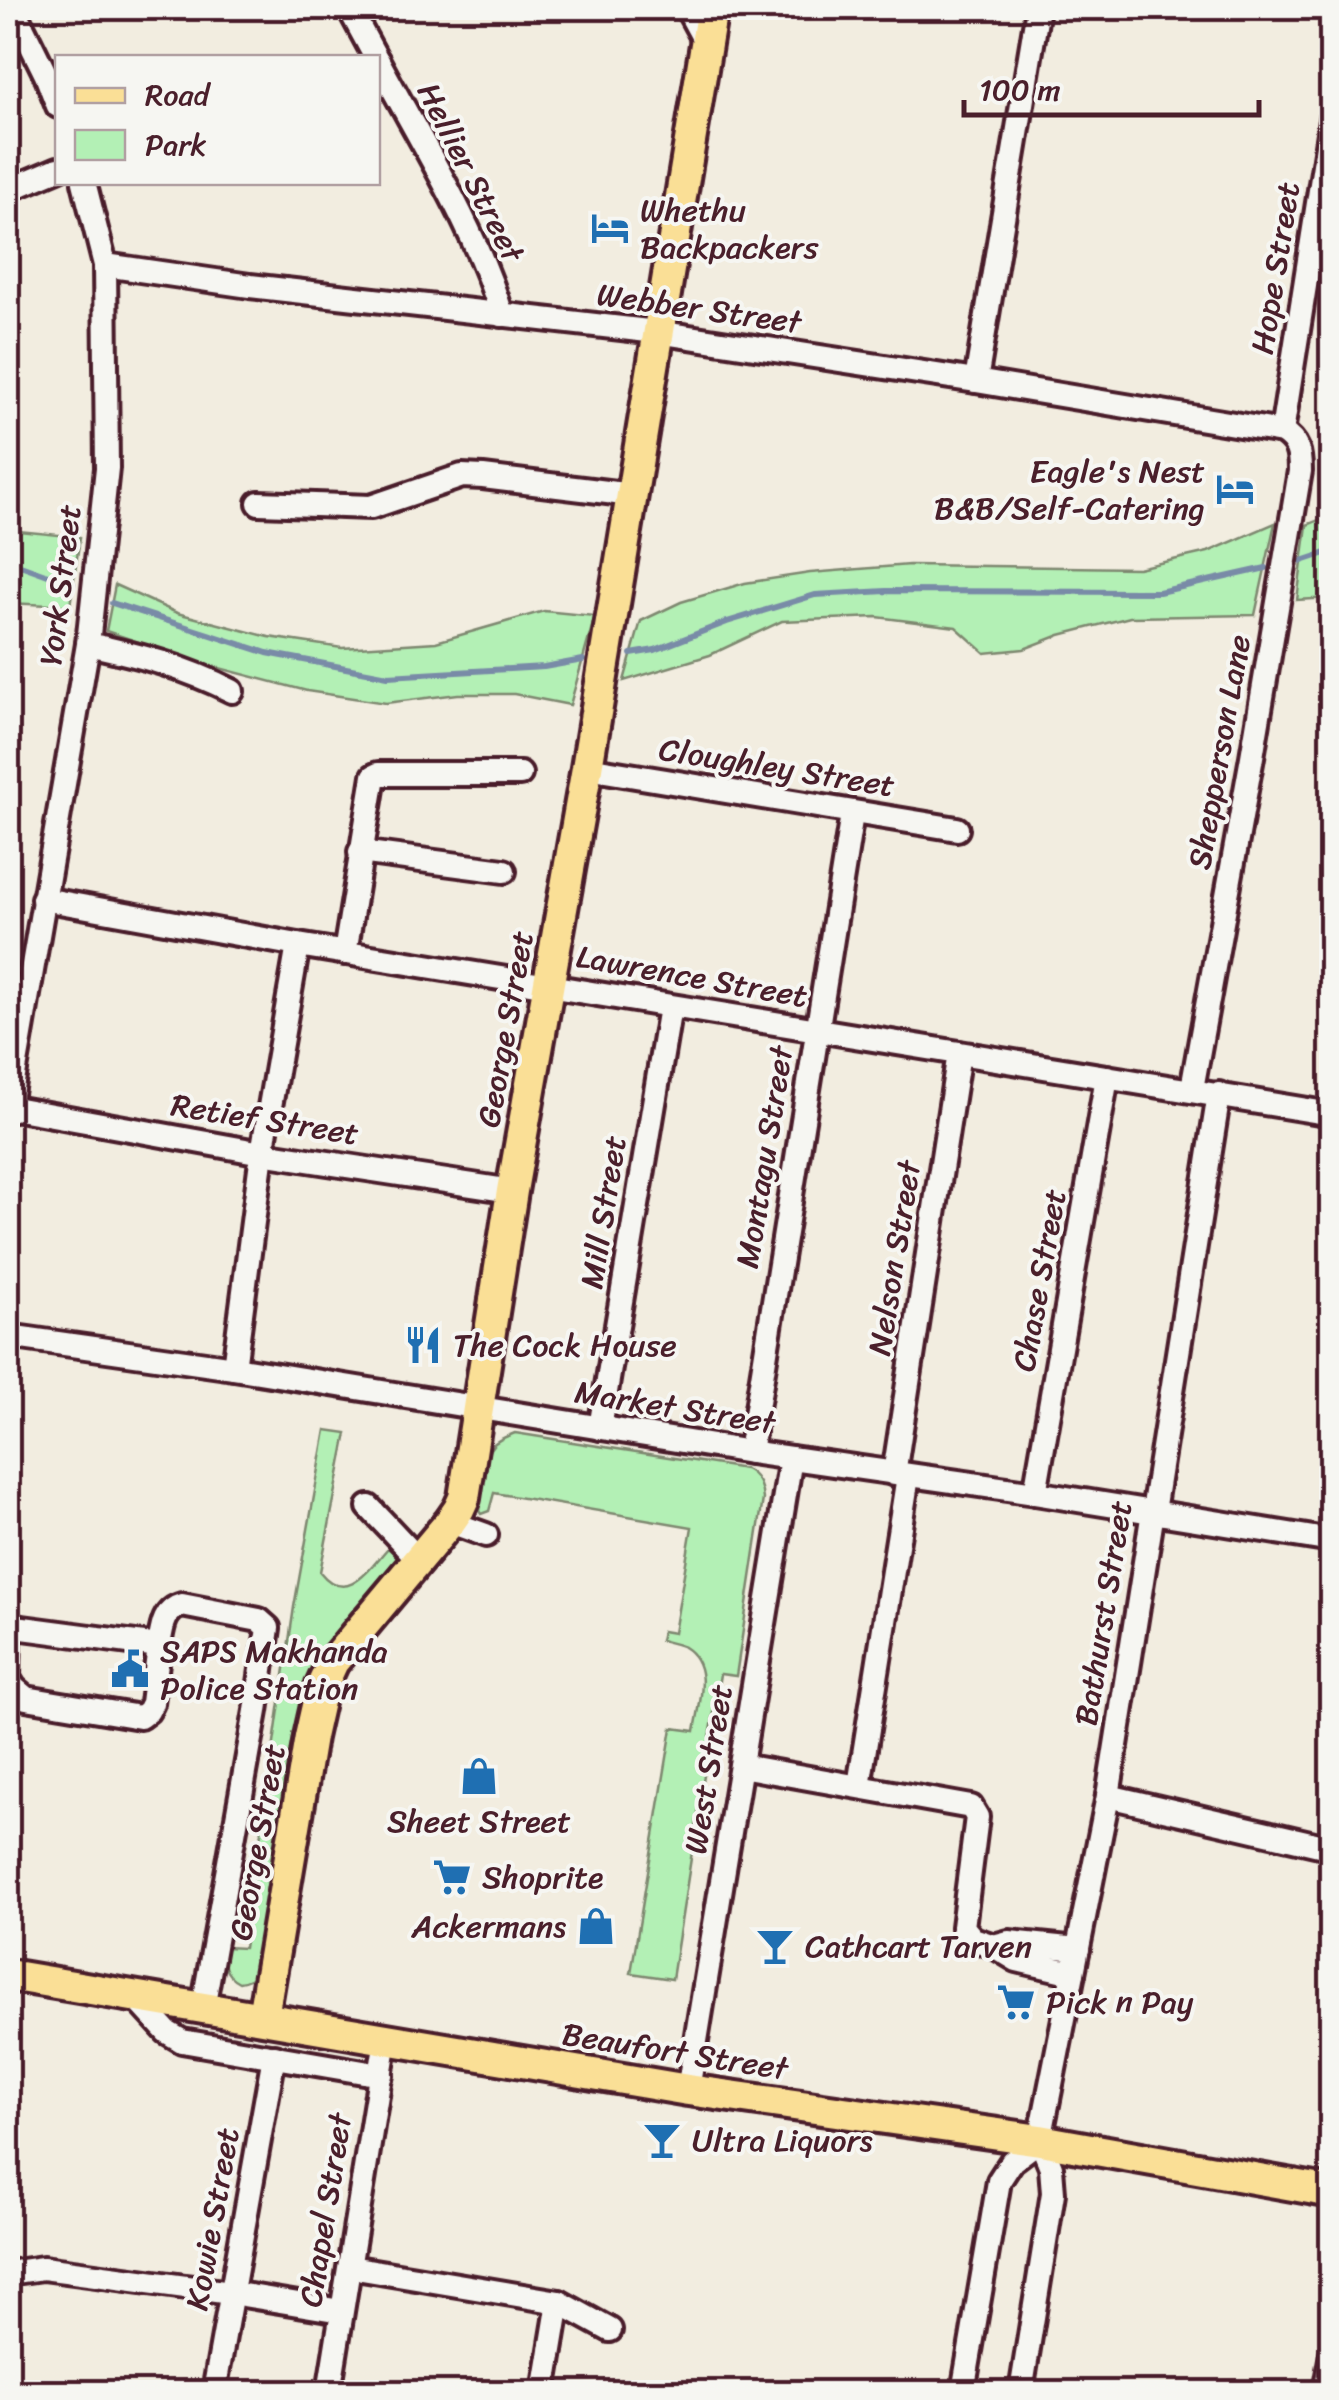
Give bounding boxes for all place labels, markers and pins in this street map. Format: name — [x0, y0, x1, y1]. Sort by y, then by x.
place label: Whethu Backpackers — [640, 182, 819, 276]
hotel icon: Whethu Backpackers — [589, 207, 631, 249]
place label: Eagle's Nest B&B/Self-Catering — [934, 443, 1205, 537]
hotel icon: Eagle's Nest B&B/Self-Catering — [1214, 468, 1256, 510]
place label: The Cock House — [453, 1317, 677, 1374]
restaurant icon: The Cock House — [402, 1324, 444, 1366]
place label: SAPS Makhanda Police Station — [160, 1623, 388, 1717]
public building icon: SAPS Makhanda Police Station — [109, 1648, 151, 1690]
shop icon: Sheet Street — [458, 1755, 500, 1797]
place label: Sheet Street — [387, 1793, 571, 1850]
place label: Shoprite — [482, 1849, 603, 1906]
supermarket icon: Shoprite — [431, 1856, 473, 1898]
place label: Ackermans — [410, 1898, 566, 1955]
shop icon: Ackermans — [575, 1905, 617, 1947]
place label: Cathcart Tarven — [805, 1918, 1032, 1975]
bar icon: Cathcart Tarven — [754, 1925, 796, 1967]
place label: Pick n Pay — [1046, 1974, 1194, 2031]
supermarket icon: Pick n Pay — [995, 1981, 1037, 2023]
place label: Ultra Liquors — [692, 2112, 873, 2169]
bar icon: Ultra Liquors — [641, 2119, 683, 2161]

